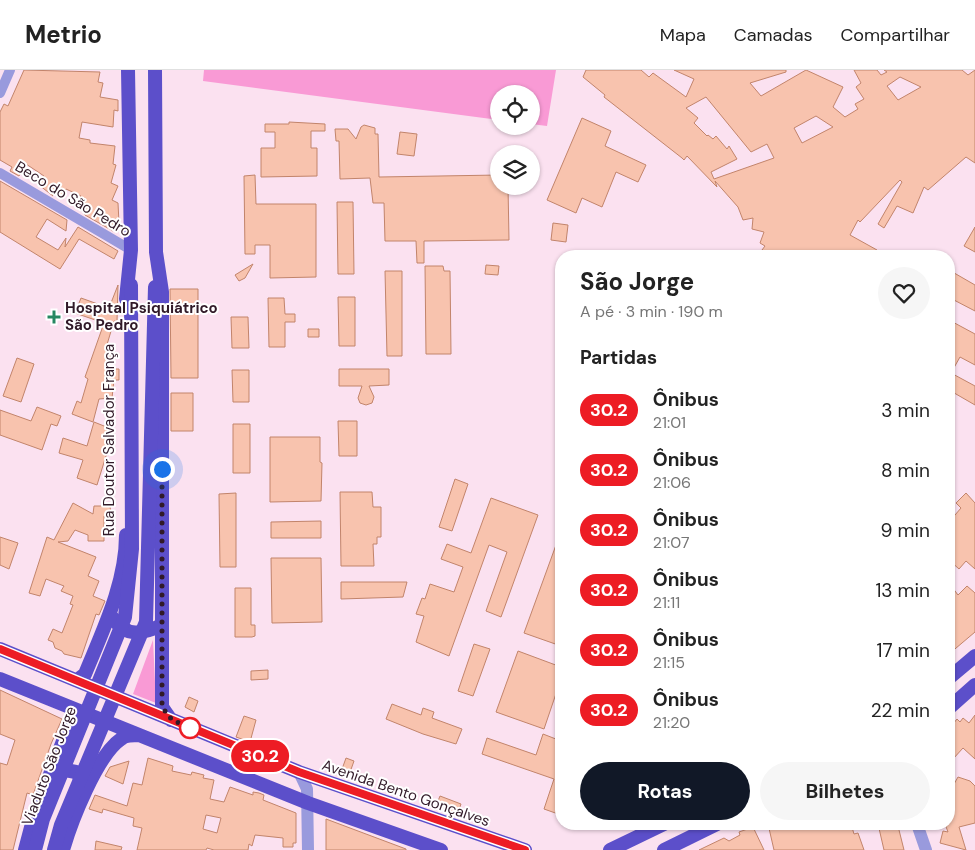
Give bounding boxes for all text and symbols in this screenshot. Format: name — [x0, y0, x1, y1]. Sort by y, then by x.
text: Metrio — [25, 19, 102, 50]
text: Mapa — [660, 23, 706, 47]
text: Camadas — [734, 23, 812, 47]
text: Compartilhar — [840, 23, 950, 47]
map controls — [490, 85, 540, 195]
button: locate — [490, 85, 540, 135]
button: layers — [490, 145, 540, 195]
street label: Beco do São Pedro — [12, 157, 135, 241]
text: São Jorge — [580, 266, 694, 297]
button: heart — [878, 267, 930, 319]
place label: Hospital Psiquiátrico São Pedro — [65, 298, 218, 335]
text: A pé · 3 min · 190 m — [580, 301, 723, 322]
marker: Hospital Psiquiátrico São Pedro — [47, 310, 61, 324]
street label: Rua Doutor Salvador França — [99, 344, 119, 536]
text: Partidas — [580, 345, 657, 370]
text: Ônibus — [653, 387, 719, 412]
text: 30.2 — [590, 398, 628, 422]
text: 3 min — [881, 398, 930, 423]
text: 21:01 — [653, 412, 686, 433]
text: Ônibus — [653, 447, 719, 472]
your location — [150, 457, 175, 482]
text: 30.2 — [590, 458, 628, 482]
text: 8 min — [881, 458, 930, 483]
text: 21:06 — [653, 472, 691, 493]
text: Ônibus — [653, 507, 719, 532]
text: 30.2 — [590, 518, 628, 542]
text: 9 min — [881, 518, 930, 543]
text: 21:07 — [653, 532, 689, 553]
text: Ônibus — [653, 567, 719, 592]
text: 30.2 — [590, 578, 628, 602]
text: 13 min — [875, 578, 930, 603]
text: 21:11 — [653, 592, 680, 613]
text: Ônibus — [653, 627, 719, 652]
text: 30.2 — [590, 638, 628, 662]
text: 17 min — [876, 638, 930, 663]
text: 21:15 — [653, 652, 685, 673]
text: Ônibus — [653, 687, 719, 712]
text: 30.2 — [590, 698, 628, 722]
text: 22 min — [871, 698, 930, 723]
street label: Viaduto São Jorge — [17, 703, 81, 829]
text: 21:20 — [653, 712, 690, 733]
unlabelled marker — [179, 717, 201, 739]
line badge: 30.2 — [225, 740, 295, 772]
text: 30.2 — [241, 744, 279, 768]
street label: Avenida Bento Gonçalves — [319, 755, 493, 831]
button: Rotas — [580, 762, 750, 820]
button: Bilhetes — [760, 762, 930, 820]

